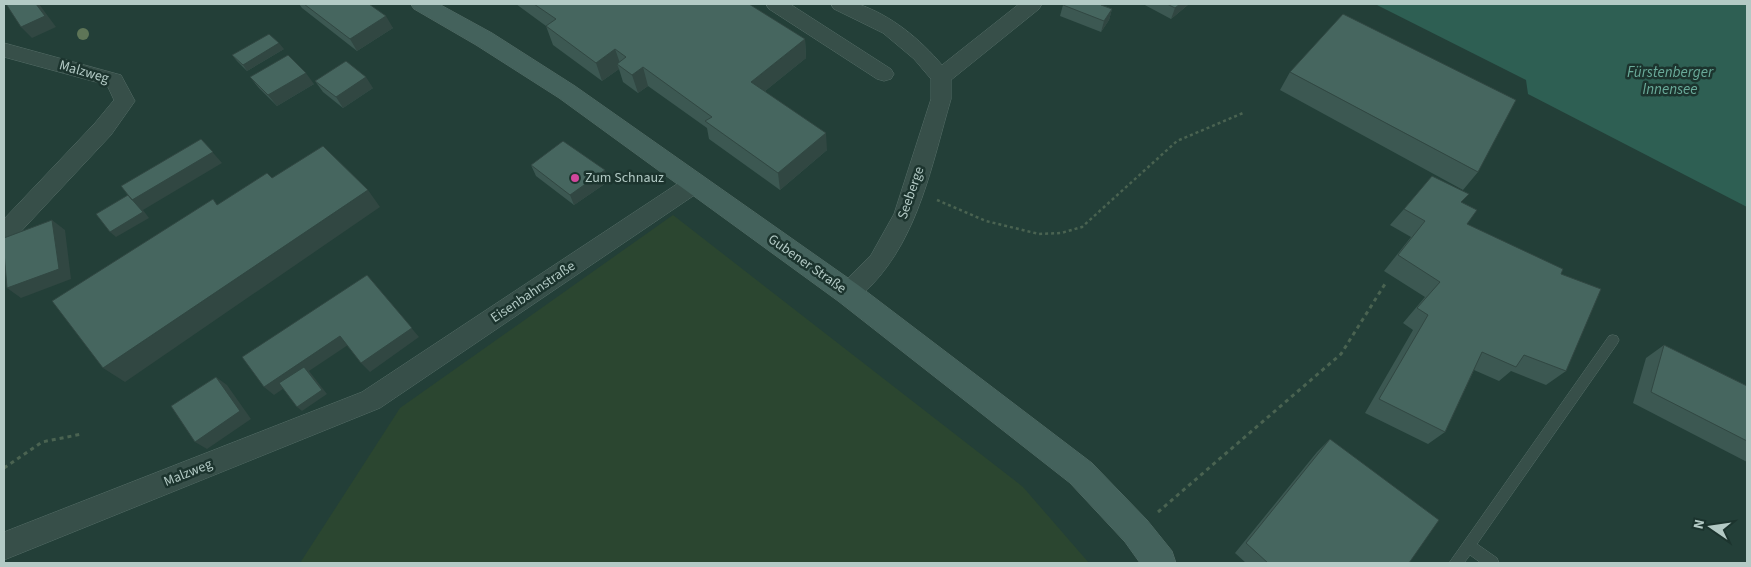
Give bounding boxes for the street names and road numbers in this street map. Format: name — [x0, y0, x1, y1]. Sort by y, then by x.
street label: Malzweg — [57, 55, 111, 89]
street label: Seeberge — [893, 164, 929, 222]
street label: Gubener Straße — [764, 230, 850, 299]
street label: Eisenbahnstraße — [487, 256, 579, 328]
street label: Malzweg — [161, 454, 215, 492]

